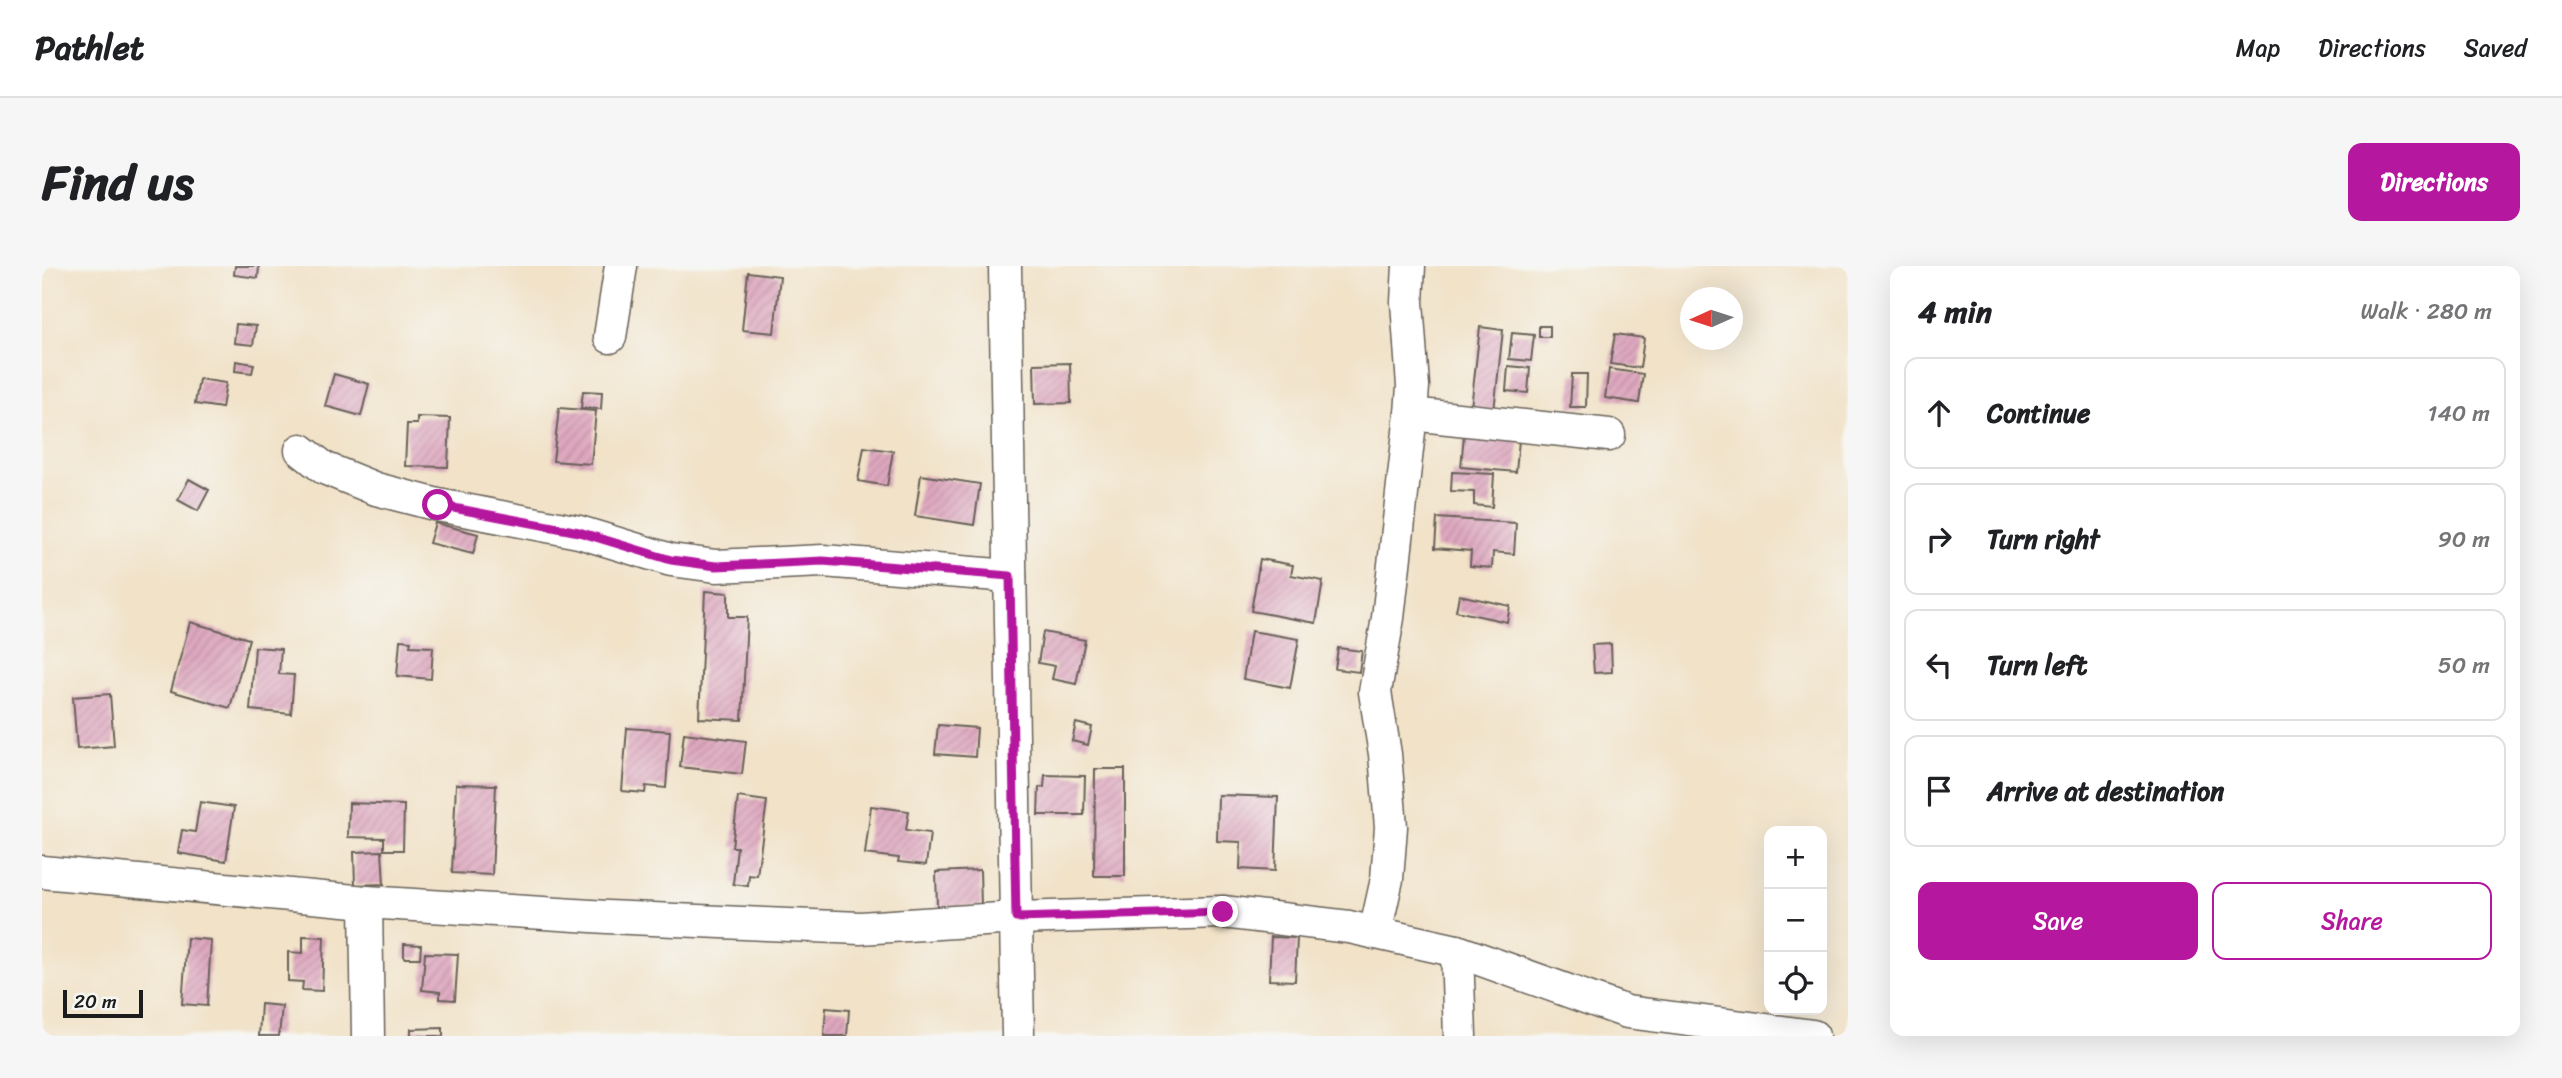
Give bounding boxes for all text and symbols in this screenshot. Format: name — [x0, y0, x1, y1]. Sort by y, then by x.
text: Pathlet — [35, 19, 144, 77]
text: Map — [2236, 27, 2280, 69]
text: Directions — [2318, 27, 2426, 69]
text: Saved — [2464, 27, 2527, 69]
text: Find us — [42, 139, 194, 226]
button: Directions — [2348, 143, 2520, 221]
text: 4 min — [1918, 285, 1992, 339]
north arrow — [1680, 287, 1743, 350]
text: Walk · 280 m — [2361, 291, 2492, 332]
text: Continue — [1987, 390, 2090, 436]
text: 140 m — [2428, 393, 2490, 434]
icon: ahead — [1920, 394, 1958, 432]
route start — [422, 489, 453, 520]
text: Turn right — [1987, 516, 2100, 562]
text: 90 m — [2438, 519, 2490, 560]
icon: right — [1920, 520, 1958, 558]
text: Turn left — [1987, 642, 2087, 688]
text: 50 m — [2438, 645, 2490, 686]
icon: left — [1920, 646, 1958, 684]
text: Arrive at destination — [1987, 768, 2224, 814]
icon: arrive — [1920, 772, 1958, 810]
map controls — [1764, 826, 1827, 1015]
button: + — [1764, 826, 1827, 889]
button: Save — [1918, 882, 2198, 960]
button: Share — [2212, 882, 2492, 960]
button: − — [1764, 889, 1827, 952]
route end — [1207, 896, 1238, 927]
button: locate — [1764, 952, 1827, 1015]
text: 20 m — [74, 985, 117, 1018]
scale bar — [63, 987, 144, 1019]

